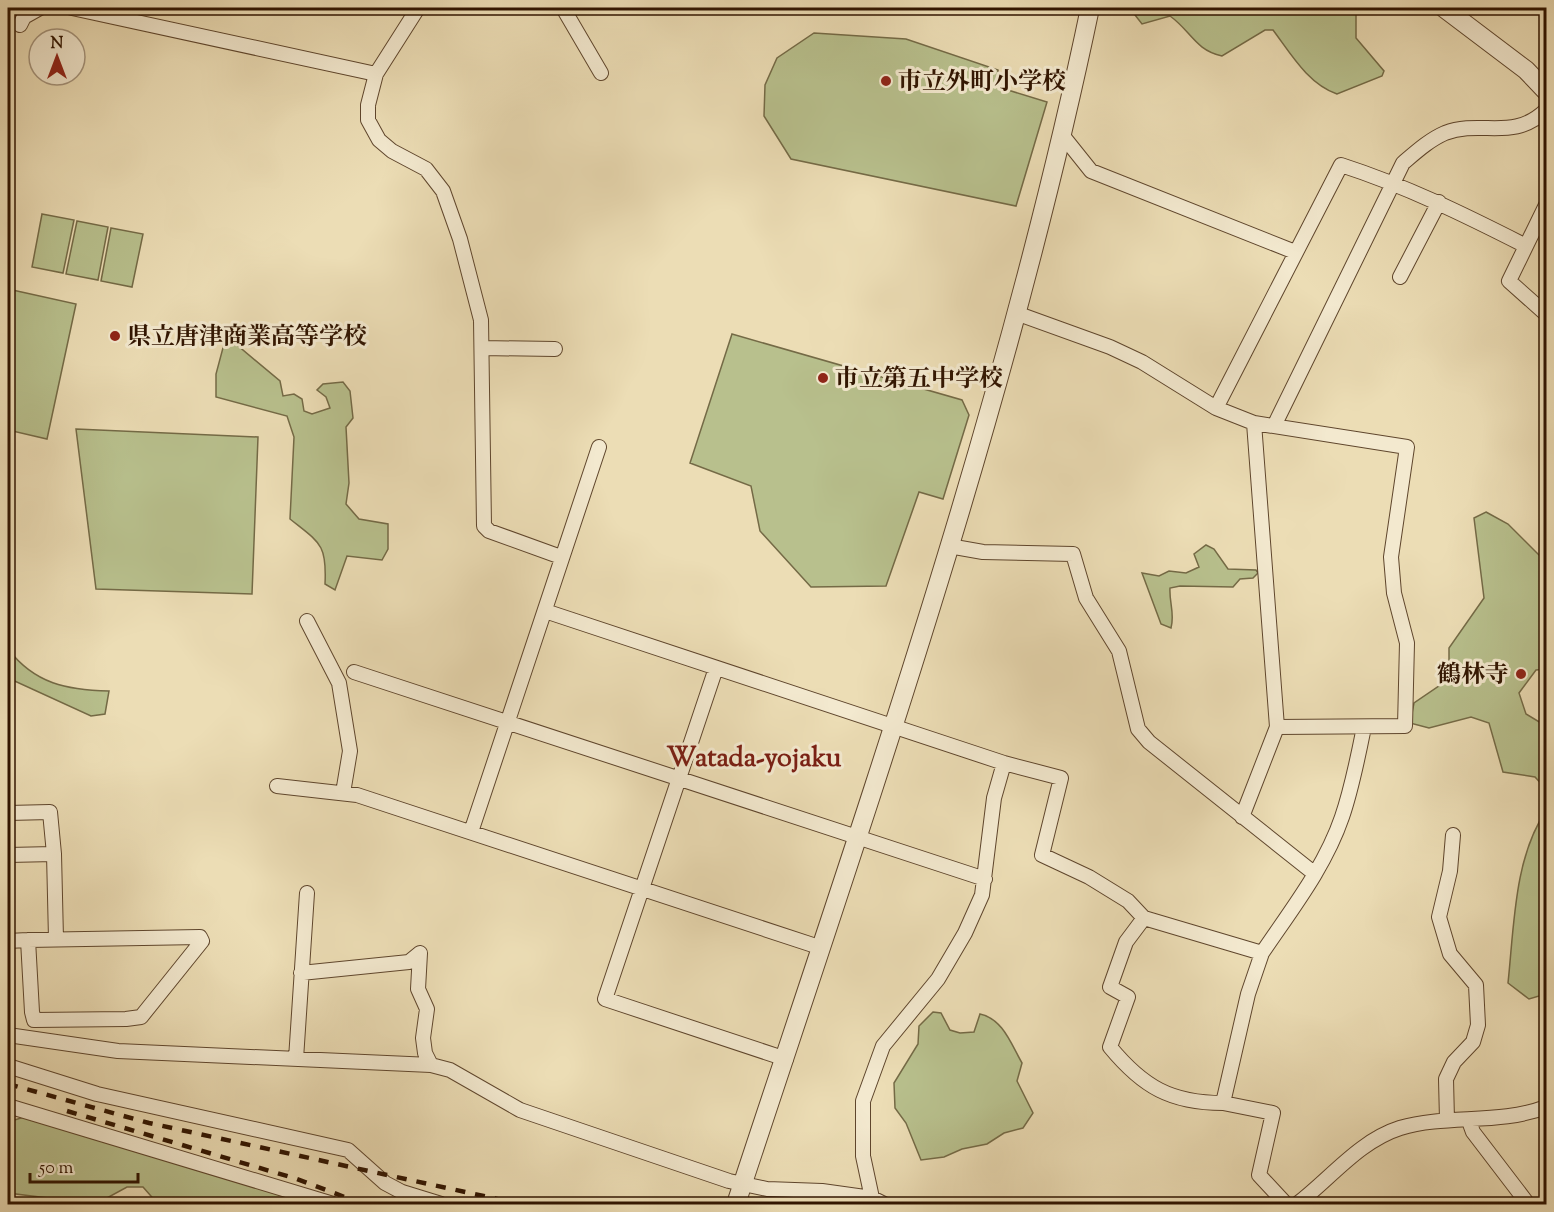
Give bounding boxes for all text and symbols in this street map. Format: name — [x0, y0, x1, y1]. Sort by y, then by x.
north arrow — [27, 27, 87, 87]
text: N — [51, 33, 64, 56]
place label: 市立外町小学校 — [898, 66, 1066, 100]
marker: 市立外町小学校 — [879, 74, 893, 88]
place label: 県立唐津商業高等学校 — [127, 321, 367, 355]
marker: 県立唐津商業高等学校 — [108, 329, 122, 343]
place label: 市立第五中学校 — [835, 363, 1003, 397]
marker: 市立第五中学校 — [816, 371, 830, 385]
place label: 鶴林寺 — [1437, 659, 1509, 693]
marker: 鶴林寺 — [1514, 667, 1528, 681]
district label: Watada-yojaku — [667, 740, 842, 779]
scale bar — [30, 1146, 138, 1184]
text: 50 m — [38, 1156, 74, 1182]

